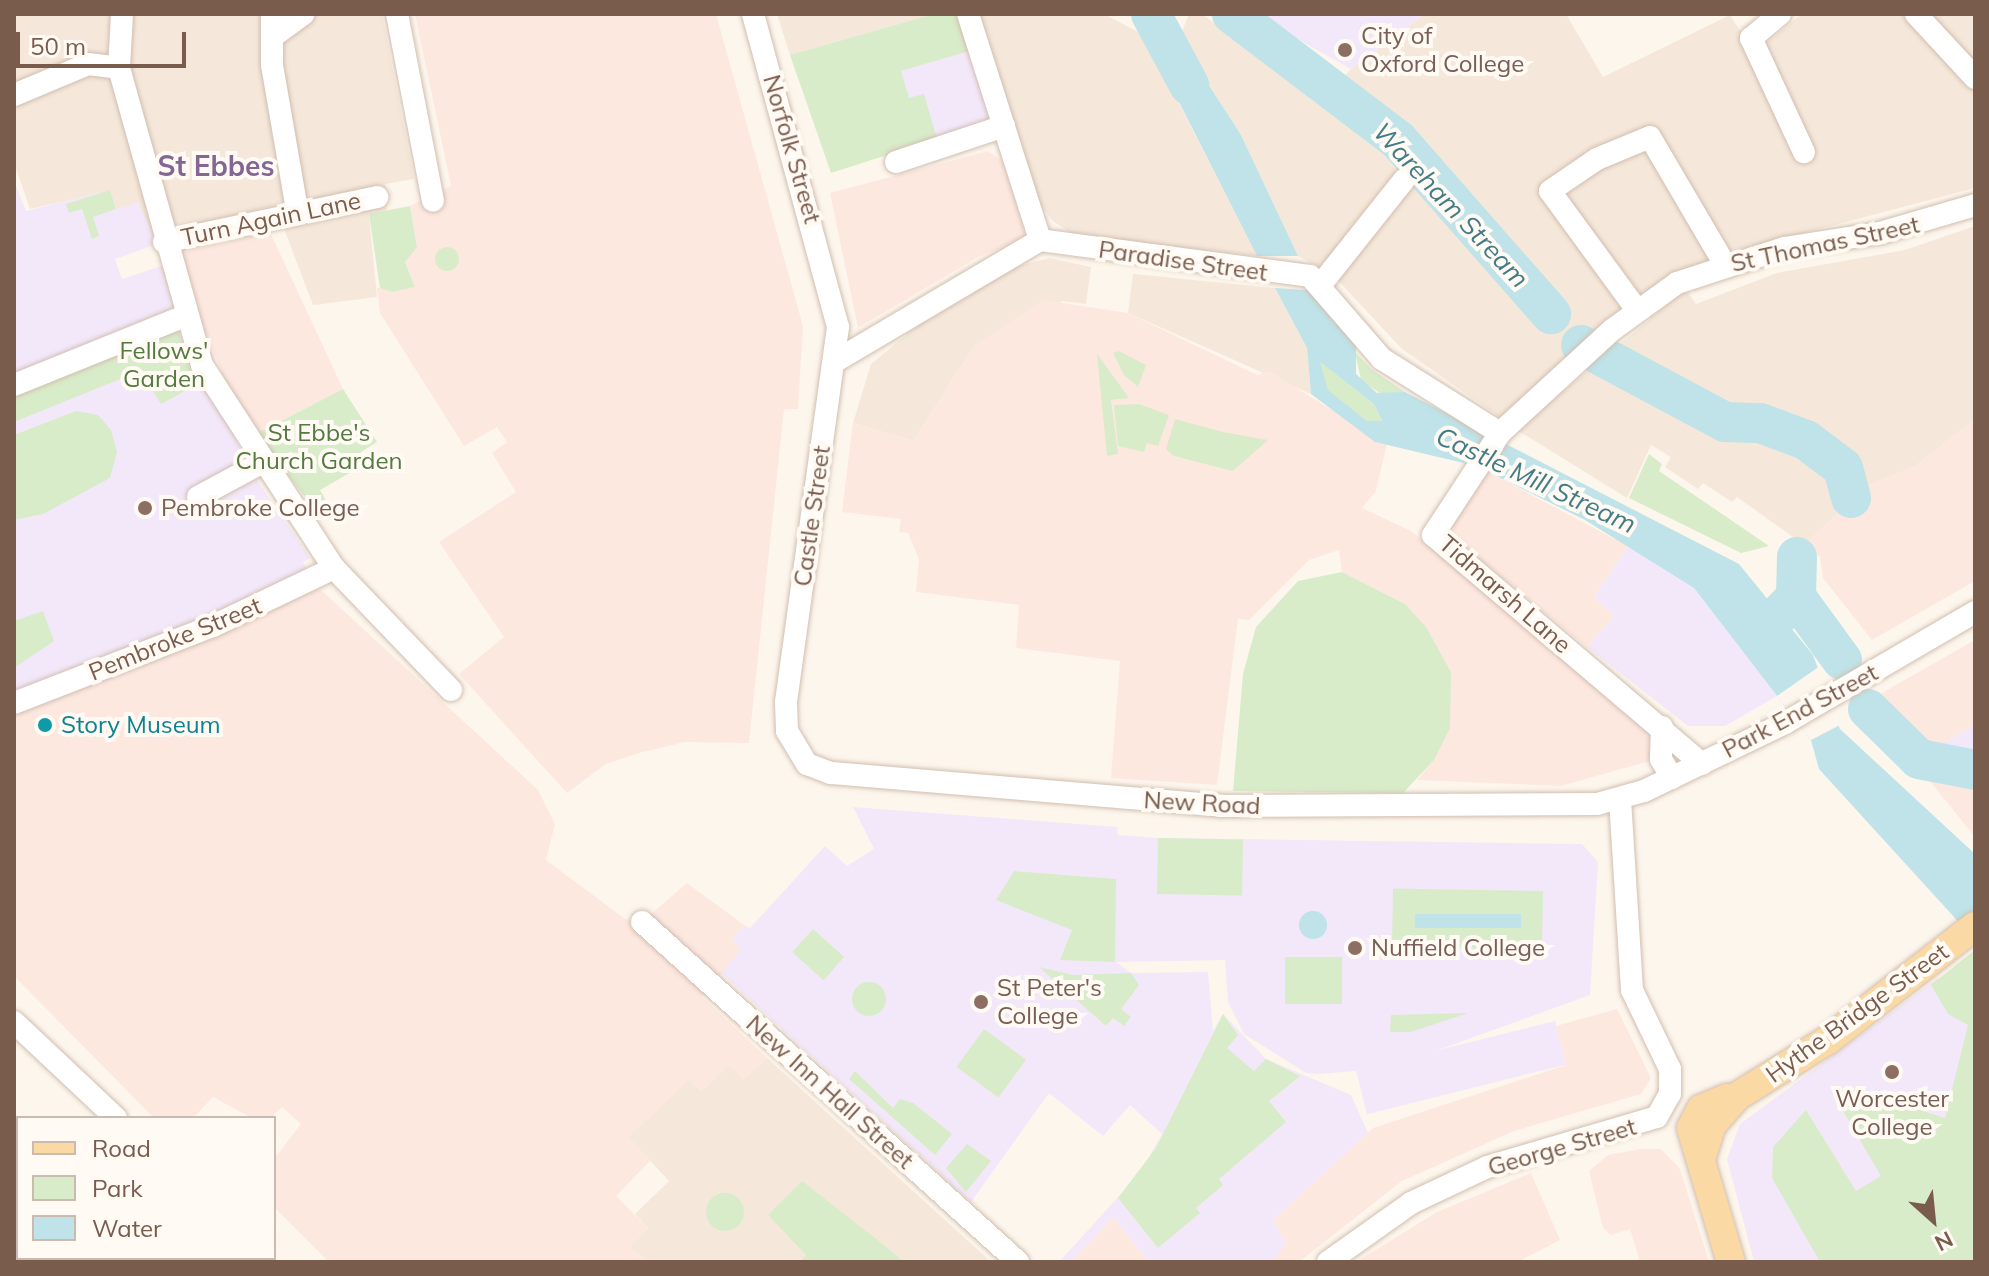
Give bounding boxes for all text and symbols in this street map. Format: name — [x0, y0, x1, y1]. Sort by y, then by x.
scale bar — [20, 16, 190, 66]
place label: City of Oxford College — [1361, 22, 1524, 78]
text: 50 m — [30, 31, 86, 61]
marker: City of Oxford College — [1336, 41, 1354, 59]
street label: Norfolk Street — [757, 71, 827, 227]
water label: Wareham Stream — [1367, 116, 1535, 294]
district label: St Ebbes — [158, 149, 274, 183]
street label: Turn Again Lane — [179, 186, 363, 252]
street label: St Thomas Street — [1728, 210, 1922, 278]
street label: Paradise Street — [1097, 235, 1269, 287]
park label: Fellows' Garden — [120, 337, 208, 393]
park label: St Ebbe's Church Garden — [235, 419, 403, 475]
water label: Castle Mill Stream — [1431, 420, 1641, 540]
street label: Castle Street — [788, 444, 836, 588]
place label: Pembroke College — [161, 494, 360, 522]
marker: Pembroke College — [136, 499, 154, 517]
street label: Tidmarsh Lane — [1433, 529, 1577, 659]
street label: Pembroke Street — [84, 591, 266, 687]
street label: Park End Street — [1717, 658, 1883, 764]
place label: Story Museum — [61, 711, 221, 739]
marker: Story Museum — [36, 716, 54, 734]
street label: New Road — [1143, 786, 1261, 820]
place label: Nuffield College — [1371, 934, 1545, 962]
street label: Hythe Bridge Street — [1760, 937, 1954, 1089]
marker: Nuffield College — [1346, 939, 1364, 957]
place label: St Peter's College — [997, 974, 1102, 1030]
marker: St Peter's College — [972, 993, 990, 1011]
street label: New Inn Hall Street — [740, 1009, 920, 1175]
marker: Worcester College — [1883, 1063, 1901, 1081]
place label: Worcester College — [1835, 1085, 1949, 1141]
street label: George Street — [1484, 1112, 1640, 1182]
legend — [16, 1116, 276, 1260]
text: Road — [92, 1133, 151, 1163]
text: Park — [92, 1173, 143, 1203]
north arrow — [1893, 1180, 1973, 1260]
text: Water — [92, 1213, 162, 1243]
text: N — [1930, 1225, 1958, 1258]

